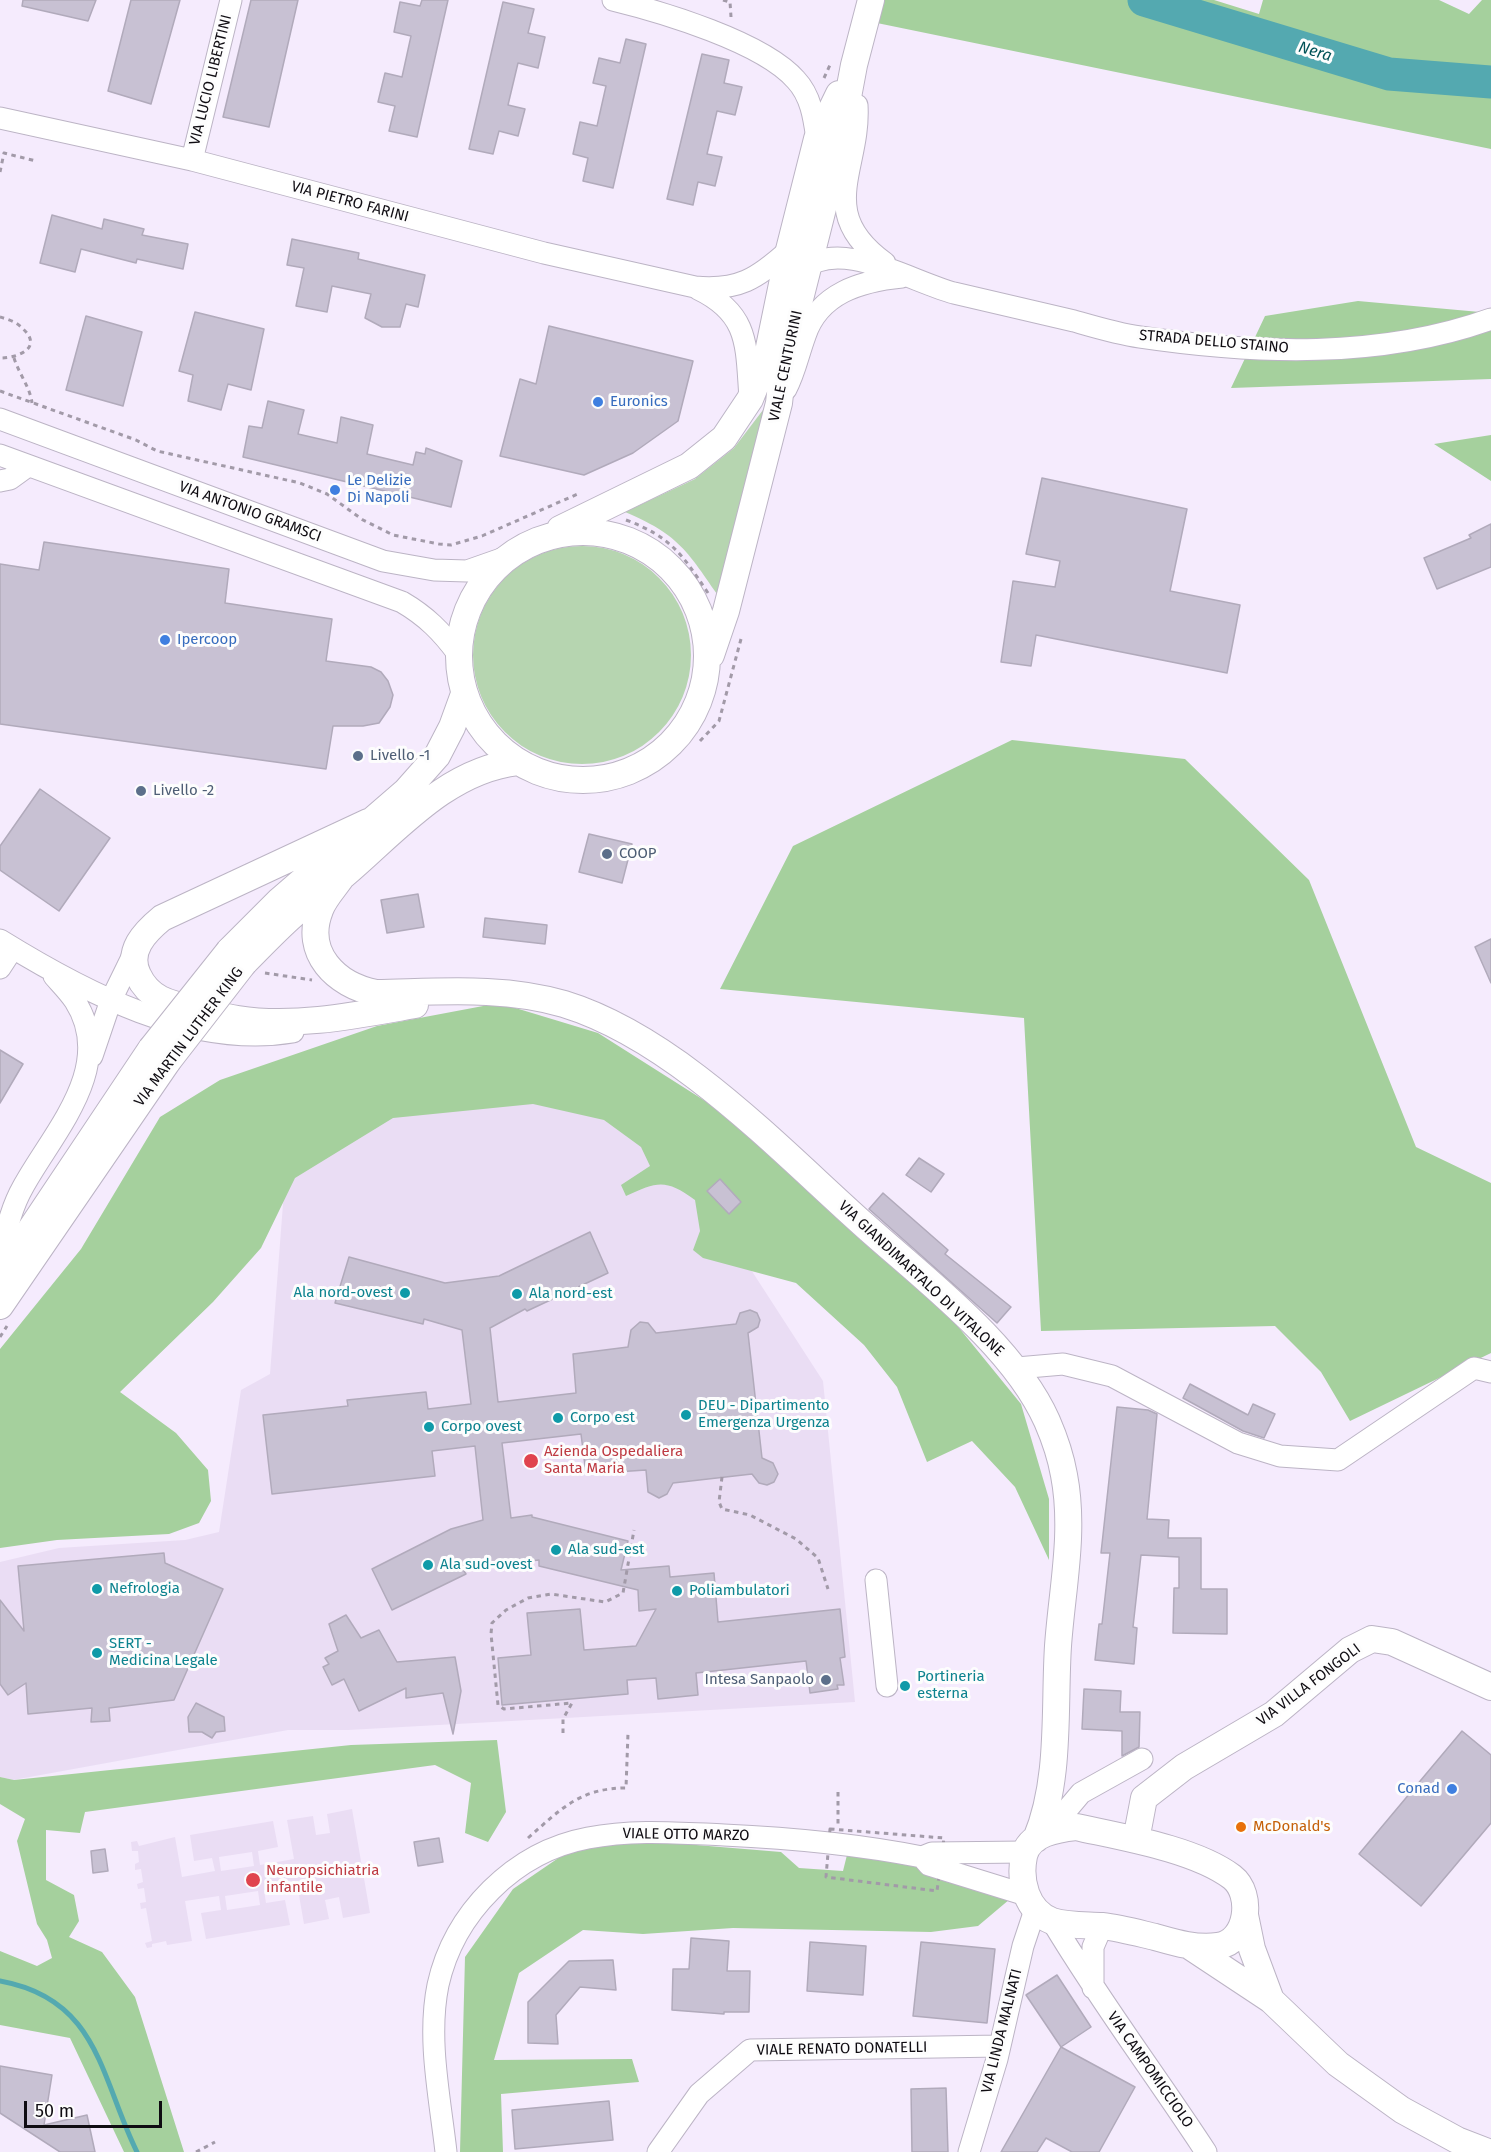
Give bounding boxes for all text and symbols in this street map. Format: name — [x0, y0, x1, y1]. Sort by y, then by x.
street label: VIA LUCIO LIBERTINI — [186, 13, 236, 147]
water label: Nera — [1296, 38, 1334, 66]
street label: VIA PIETRO FARINI — [289, 178, 411, 226]
street label: VIALE CENTURINI — [765, 309, 807, 423]
street label: STRADA DELLO STAINO — [1138, 326, 1290, 358]
place label: Euronics — [610, 393, 668, 411]
marker: Euronics — [591, 395, 605, 409]
place label: Le Delizie Di Napoli — [347, 472, 412, 507]
street label: VIA ANTONIO GRAMSCI — [176, 478, 324, 546]
marker: Le Delizie Di Napoli — [328, 483, 342, 497]
place label: Ipercoop — [177, 631, 237, 649]
marker: Ipercoop — [158, 633, 172, 647]
place label: Livello -1 — [370, 747, 430, 765]
marker: Livello -1 — [351, 749, 365, 763]
place label: Livello -2 — [153, 782, 214, 800]
marker: Livello -2 — [134, 784, 148, 798]
place label: COOP — [619, 845, 657, 863]
marker: COOP — [600, 847, 614, 861]
street label: VIA MARTIN LUTHER KING — [131, 964, 247, 1110]
street label: VIA GIANDIMARTALO DI VITALONE — [834, 1197, 1008, 1361]
place label: Ala nord-ovest — [293, 1284, 393, 1302]
place label: Ala nord-est — [529, 1285, 613, 1303]
marker: Ala nord-ovest — [398, 1286, 412, 1300]
marker: Ala nord-est — [510, 1287, 524, 1301]
place label: DEU - Dipartimento Emergenza Urgenza — [698, 1397, 830, 1432]
marker: DEU - Dipartimento Emergenza Urgenza — [679, 1408, 693, 1422]
place label: Corpo est — [570, 1409, 635, 1427]
marker: Corpo est — [551, 1411, 565, 1425]
place label: Corpo ovest — [441, 1418, 522, 1436]
marker: Corpo ovest — [422, 1420, 436, 1434]
place label: Azienda Ospedaliera Santa Maria — [544, 1443, 683, 1478]
marker: Azienda Ospedaliera Santa Maria — [522, 1452, 540, 1470]
place label: Ala sud-est — [568, 1541, 644, 1559]
marker: Ala sud-est — [549, 1543, 563, 1557]
place label: Ala sud-ovest — [440, 1556, 532, 1574]
marker: Ala sud-ovest — [421, 1558, 435, 1572]
place label: Nefrologia — [109, 1580, 180, 1598]
marker: Nefrologia — [90, 1582, 104, 1596]
place label: Poliambulatori — [689, 1582, 790, 1600]
marker: Poliambulatori — [670, 1584, 684, 1598]
place label: SERT - Medicina Legale — [109, 1635, 218, 1670]
street label: VIA VILLA FONGOLI — [1254, 1640, 1364, 1730]
marker: SERT - Medicina Legale — [90, 1646, 104, 1660]
place label: Portineria esterna — [917, 1668, 985, 1703]
place label: Intesa Sanpaolo — [705, 1671, 814, 1689]
marker: Intesa Sanpaolo — [819, 1673, 833, 1687]
marker: Portineria esterna — [898, 1679, 912, 1693]
place label: Conad — [1397, 1780, 1440, 1798]
marker: Conad — [1445, 1782, 1459, 1796]
place label: McDonald's — [1253, 1818, 1330, 1836]
marker: McDonald's — [1234, 1820, 1248, 1834]
street label: VIALE OTTO MARZO — [622, 1825, 750, 1845]
place label: Neuropsichiatria infantile — [266, 1862, 379, 1897]
marker: Neuropsichiatria infantile — [244, 1871, 262, 1889]
street label: VIA LINDA MALNATI — [978, 1967, 1026, 2095]
street label: VIA CAMPOMICCIOLO — [1103, 2008, 1197, 2132]
street label: VIALE RENATO DONATELLI — [756, 2039, 928, 2059]
scale bar — [27, 2089, 165, 2127]
text: 50 m — [35, 2100, 74, 2122]

